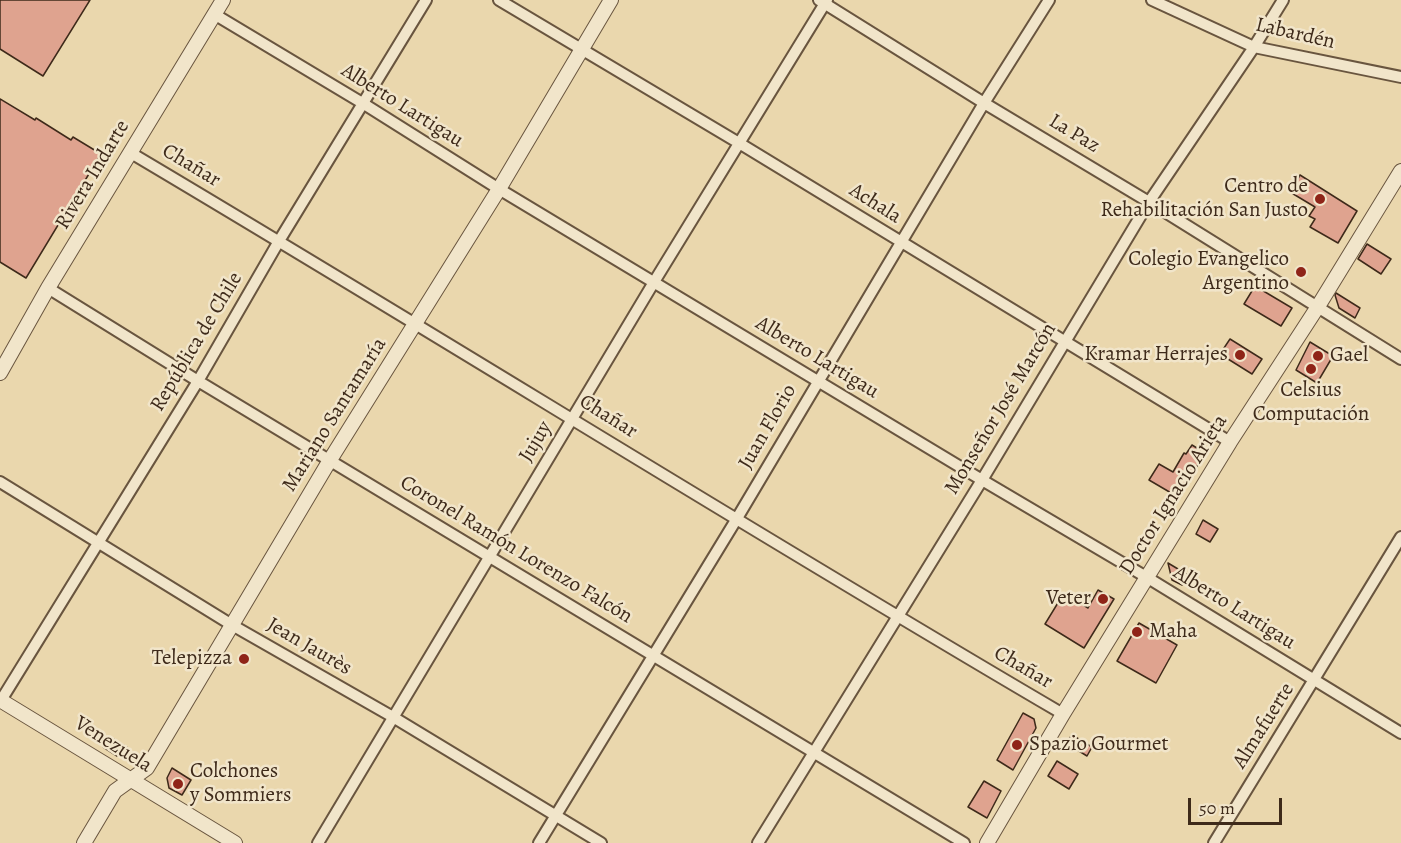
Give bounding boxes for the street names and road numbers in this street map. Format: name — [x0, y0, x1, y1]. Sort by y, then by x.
street label: Labardén — [1253, 13, 1337, 55]
street label: Alberto Lartigau — [336, 58, 468, 154]
street label: La Paz — [1044, 109, 1104, 159]
street label: Rivera Indarte — [51, 116, 135, 234]
street label: Chañar — [157, 139, 225, 193]
street label: Achala — [844, 178, 906, 230]
street label: República de Chile — [145, 268, 249, 416]
street label: Alberto Lartigau — [751, 311, 883, 405]
street label: Monseñor José Marcón — [940, 319, 1062, 499]
street label: Mariano Santamaría — [277, 333, 393, 497]
street label: Juan Florio — [734, 380, 802, 474]
street label: Chañar — [574, 389, 642, 445]
street label: Doctor Ignacio Arieta — [1115, 410, 1233, 580]
street label: Jujuy — [514, 417, 558, 467]
street label: Coronel Ramón Lorenzo Falcón — [395, 470, 637, 630]
street label: Alberto Lartigau — [1168, 560, 1300, 656]
street label: Jean Jaurès — [262, 613, 356, 681]
street label: Chañar — [989, 641, 1057, 695]
street label: Almafuerte — [1228, 678, 1300, 774]
street label: Venezuela — [69, 711, 157, 779]

